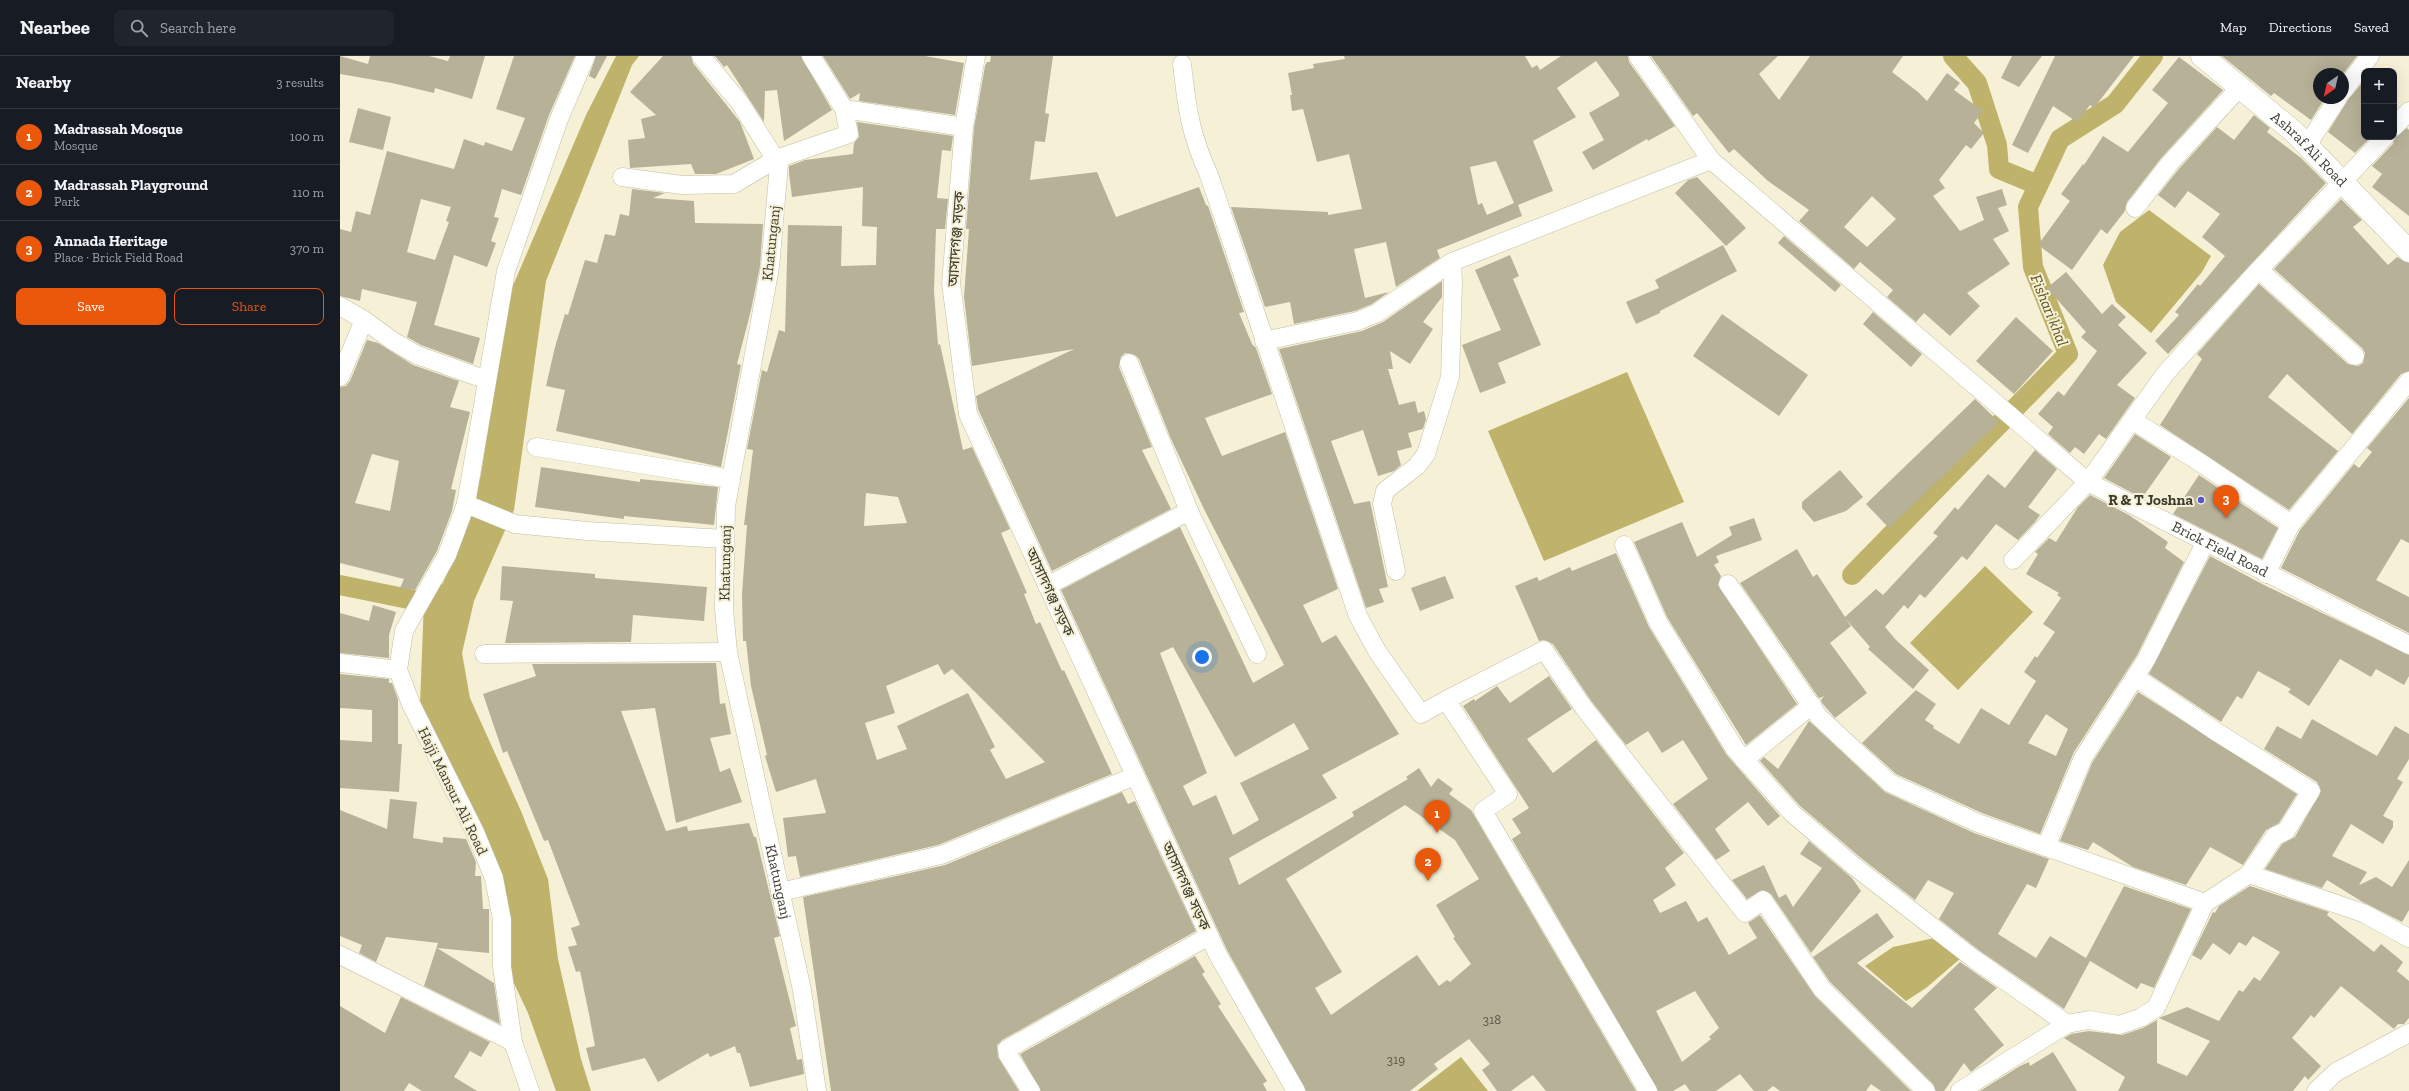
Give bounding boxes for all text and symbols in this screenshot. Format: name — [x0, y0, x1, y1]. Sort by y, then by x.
search box — [114, 10, 394, 46]
text: Nearbee — [20, 16, 90, 39]
icon: search — [128, 17, 150, 39]
text: Search here — [160, 19, 236, 37]
text: Map — [2220, 19, 2247, 36]
text: Directions — [2269, 19, 2332, 36]
text: Saved — [2354, 19, 2389, 36]
north arrow — [2313, 68, 2349, 104]
map controls — [2361, 68, 2397, 140]
button: + — [2361, 68, 2397, 104]
text: Nearby — [16, 72, 71, 92]
text: 3 results — [276, 75, 324, 90]
button: − — [2361, 104, 2397, 140]
street label: Ashraf Ali Road — [2267, 108, 2351, 191]
text: Madrassah Mosque — [54, 120, 183, 138]
text: 1 — [26, 129, 32, 144]
text: 100 m — [290, 129, 324, 144]
text: Mosque — [54, 138, 98, 153]
text: Madrassah Playground — [54, 176, 208, 194]
text: 2 — [26, 185, 32, 200]
text: 110 m — [292, 185, 324, 200]
street label: আসাদগঞ্জ সড়ক — [944, 190, 968, 288]
text: Park — [54, 194, 80, 209]
street label: Khatunganj — [758, 204, 784, 282]
text: Annada Heritage — [54, 232, 167, 250]
text: 3 — [26, 241, 32, 256]
text: 370 m — [290, 241, 324, 256]
text: Place · Brick Field Road — [54, 250, 183, 265]
water label: Fishari khal — [2027, 271, 2073, 349]
button: Save — [16, 288, 166, 325]
button: Share — [174, 288, 324, 325]
pin: 3 — [2213, 485, 2239, 518]
place label: R & T Joshna — [2108, 491, 2193, 509]
marker: R & T Joshna — [2196, 495, 2206, 505]
street label: Brick Field Road — [2169, 517, 2272, 581]
street label: Khatunganj — [715, 525, 735, 601]
street label: আসাদগঞ্জ সড়ক — [1021, 544, 1079, 640]
your location — [1192, 647, 1212, 667]
street label: Hajji Mansur Ali Road — [414, 724, 492, 859]
pin: 1 — [1424, 800, 1450, 833]
street label: আসাদগঞ্জ সড়ক — [1157, 838, 1215, 934]
street label: Khatunganj — [761, 843, 795, 921]
pin: 2 — [1415, 848, 1441, 881]
house number: 318 — [1483, 1012, 1501, 1027]
house number: 319 — [1387, 1052, 1405, 1067]

